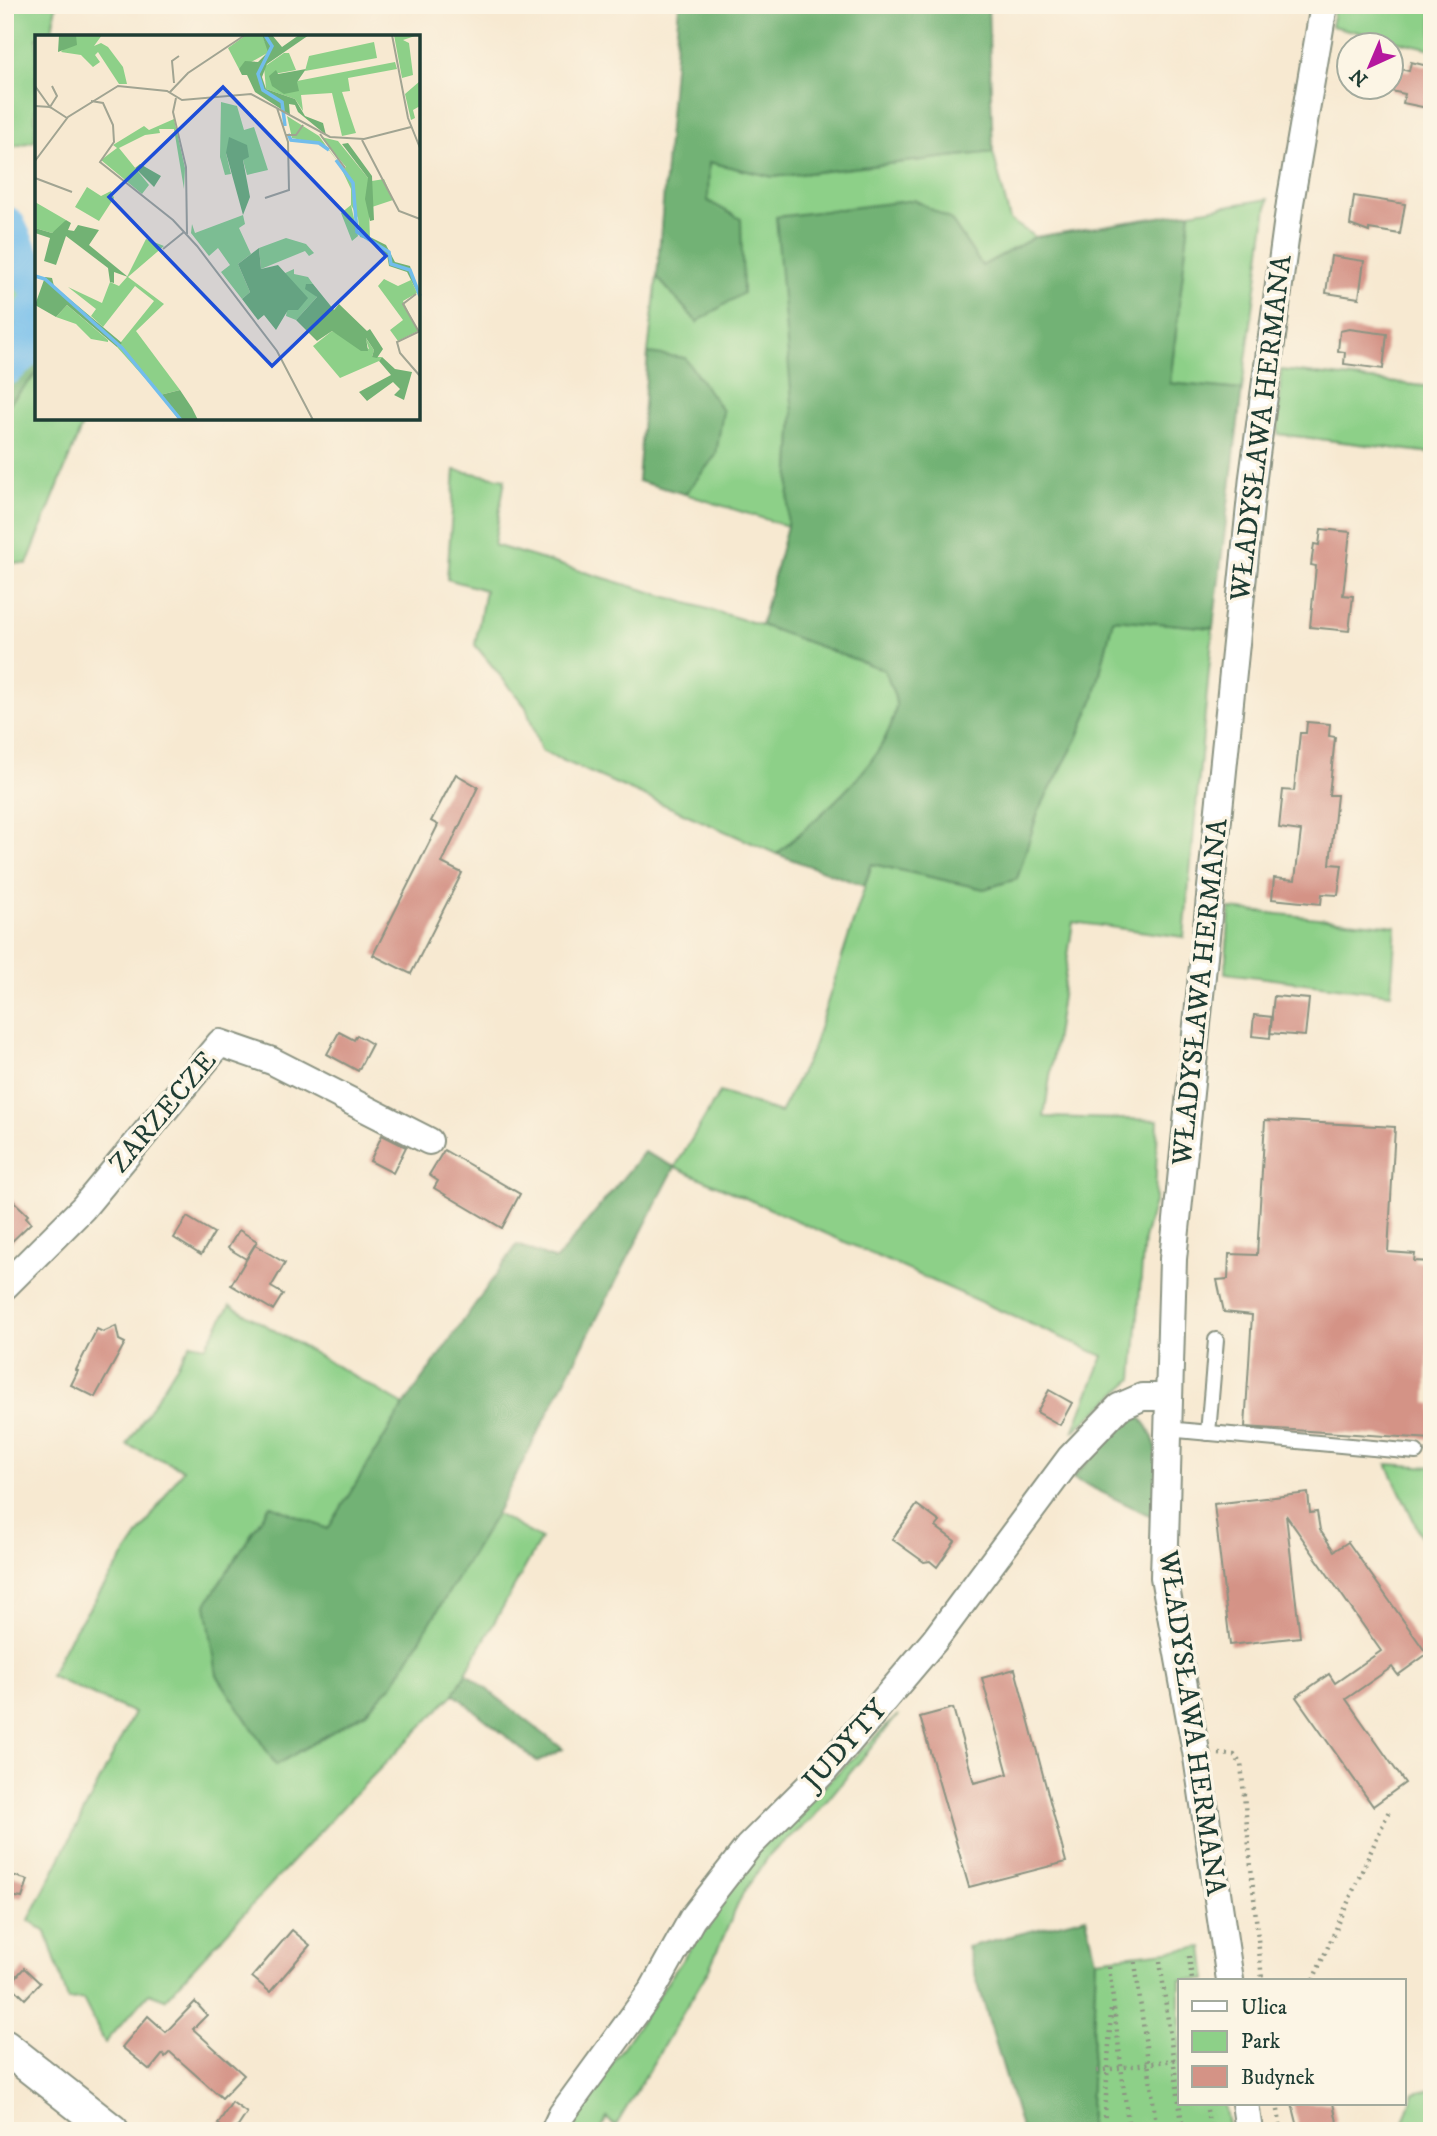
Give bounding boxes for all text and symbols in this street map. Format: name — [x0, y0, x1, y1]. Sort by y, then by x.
north arrow — [1336, 32, 1406, 102]
inset map — [35, 35, 420, 420]
text: N — [1345, 63, 1373, 91]
street label: WŁADYSŁAWA HERMANA — [1222, 252, 1300, 604]
street label: WŁADYSŁAWA HERMANA — [1164, 816, 1236, 1168]
street label: ZARZECZE — [102, 1044, 224, 1180]
street label: WŁADYSŁAWA HERMANA — [1150, 1547, 1234, 1899]
street label: JUDYTY — [793, 1692, 895, 1800]
legend — [1178, 1979, 1406, 2104]
text: Ulica — [1241, 1995, 1287, 2021]
text: Park — [1241, 2029, 1281, 2055]
text: Budynek — [1241, 2065, 1315, 2091]

